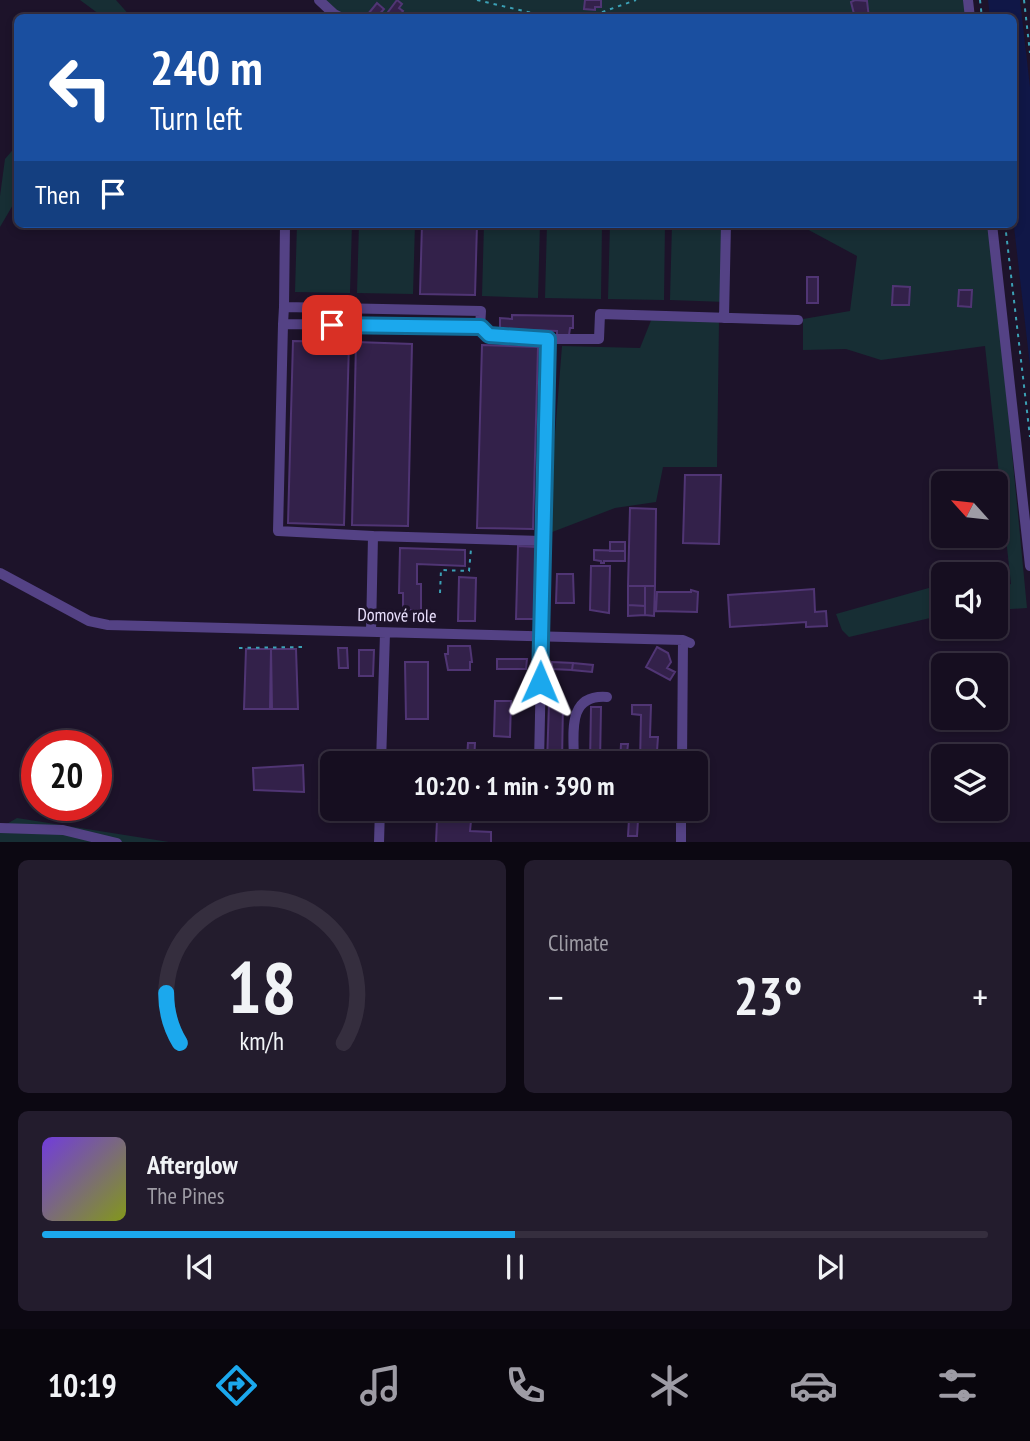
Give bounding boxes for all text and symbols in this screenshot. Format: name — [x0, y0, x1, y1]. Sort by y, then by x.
text: 240 m — [150, 35, 263, 99]
icon: left — [35, 42, 126, 133]
text: Turn left — [150, 97, 242, 139]
icon: arrive — [94, 175, 132, 213]
text: Then — [35, 178, 80, 211]
pin — [302, 295, 362, 355]
icon: arrive — [313, 306, 351, 344]
north arrow — [931, 471, 1008, 548]
map controls — [931, 471, 1008, 821]
button: sound — [931, 562, 1008, 639]
street label: Domové role — [357, 603, 437, 627]
position arrow — [503, 645, 577, 719]
button: search — [931, 653, 1008, 730]
speed limit sign: 20 — [21, 730, 112, 821]
button: layers — [931, 744, 1008, 821]
text: 10:20 · 1 min · 390 m — [414, 769, 614, 802]
text: Climate — [548, 928, 609, 957]
text: 18 — [227, 939, 297, 1033]
text: 23° — [734, 962, 802, 1029]
text: − — [548, 972, 564, 1021]
text: + — [972, 972, 988, 1021]
text: km/h — [240, 1024, 284, 1056]
text: Afterglow — [147, 1148, 238, 1181]
text: The Pines — [147, 1181, 225, 1210]
icon: previous — [181, 1248, 219, 1286]
icon: pause — [496, 1248, 534, 1286]
icon: next — [811, 1248, 849, 1286]
icon: directions — [212, 1361, 261, 1410]
icon: music — [356, 1361, 405, 1410]
icon: phone — [501, 1361, 550, 1410]
icon: climate — [645, 1361, 694, 1410]
icon: car — [789, 1361, 838, 1410]
icon: filters — [933, 1361, 982, 1410]
text: 10:19 — [48, 1364, 117, 1406]

